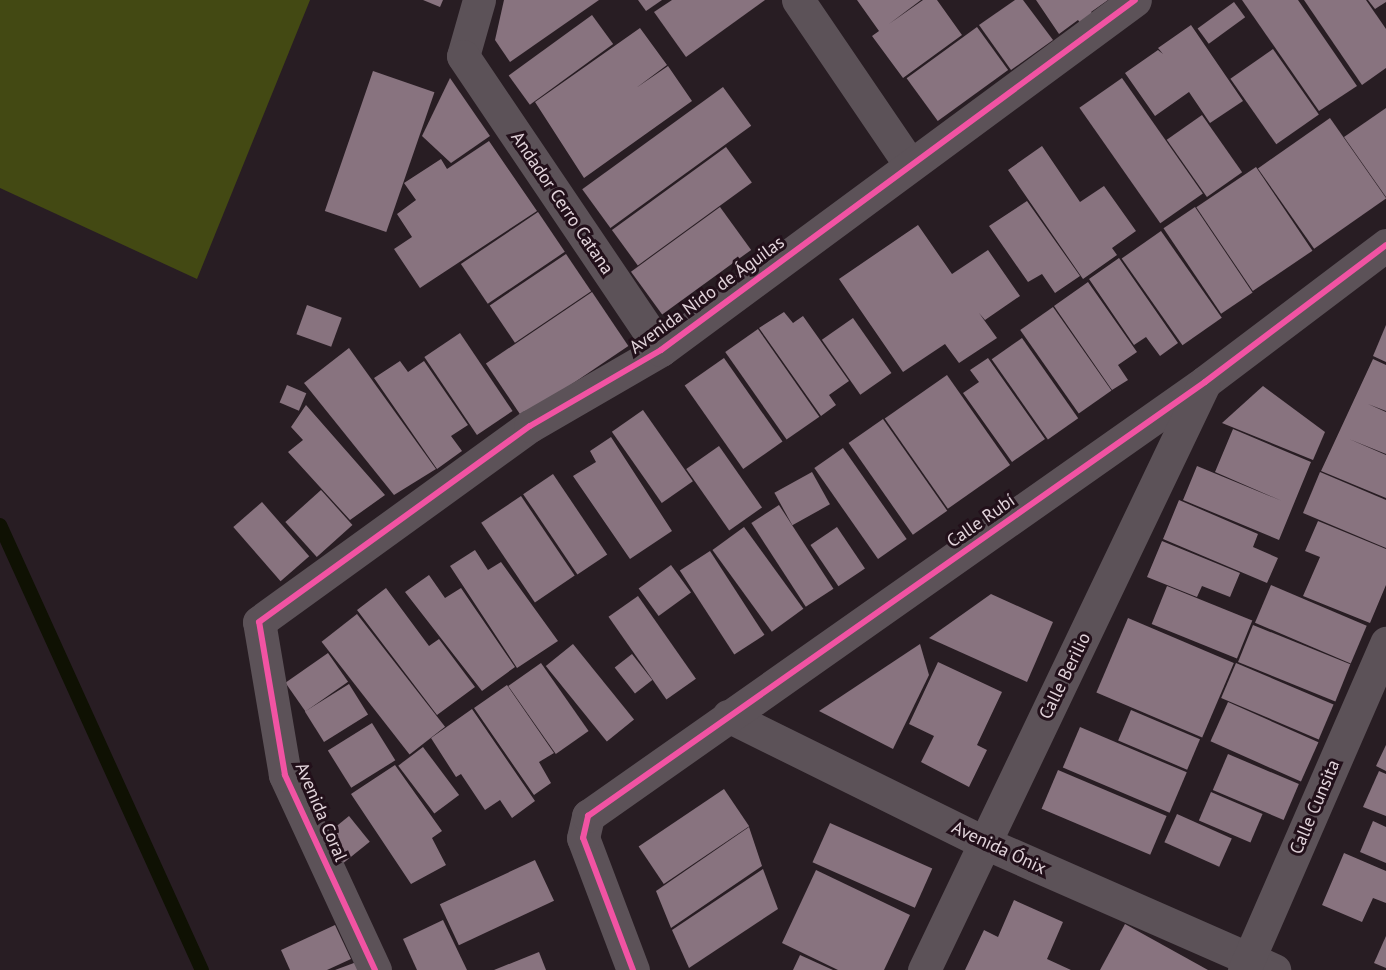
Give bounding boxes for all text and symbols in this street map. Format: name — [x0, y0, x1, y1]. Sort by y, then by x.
street label: Andador Cerro Catana — [506, 128, 618, 278]
street label: Avenida Nido de Águilas — [625, 231, 789, 359]
street label: Calle Rubí — [943, 490, 1019, 552]
street label: Calle Berilio — [1035, 629, 1095, 723]
street label: Calle Cunsita — [1285, 757, 1345, 857]
street label: Avenida Coral — [291, 759, 351, 865]
street label: Avenida Ónix — [948, 817, 1050, 879]

